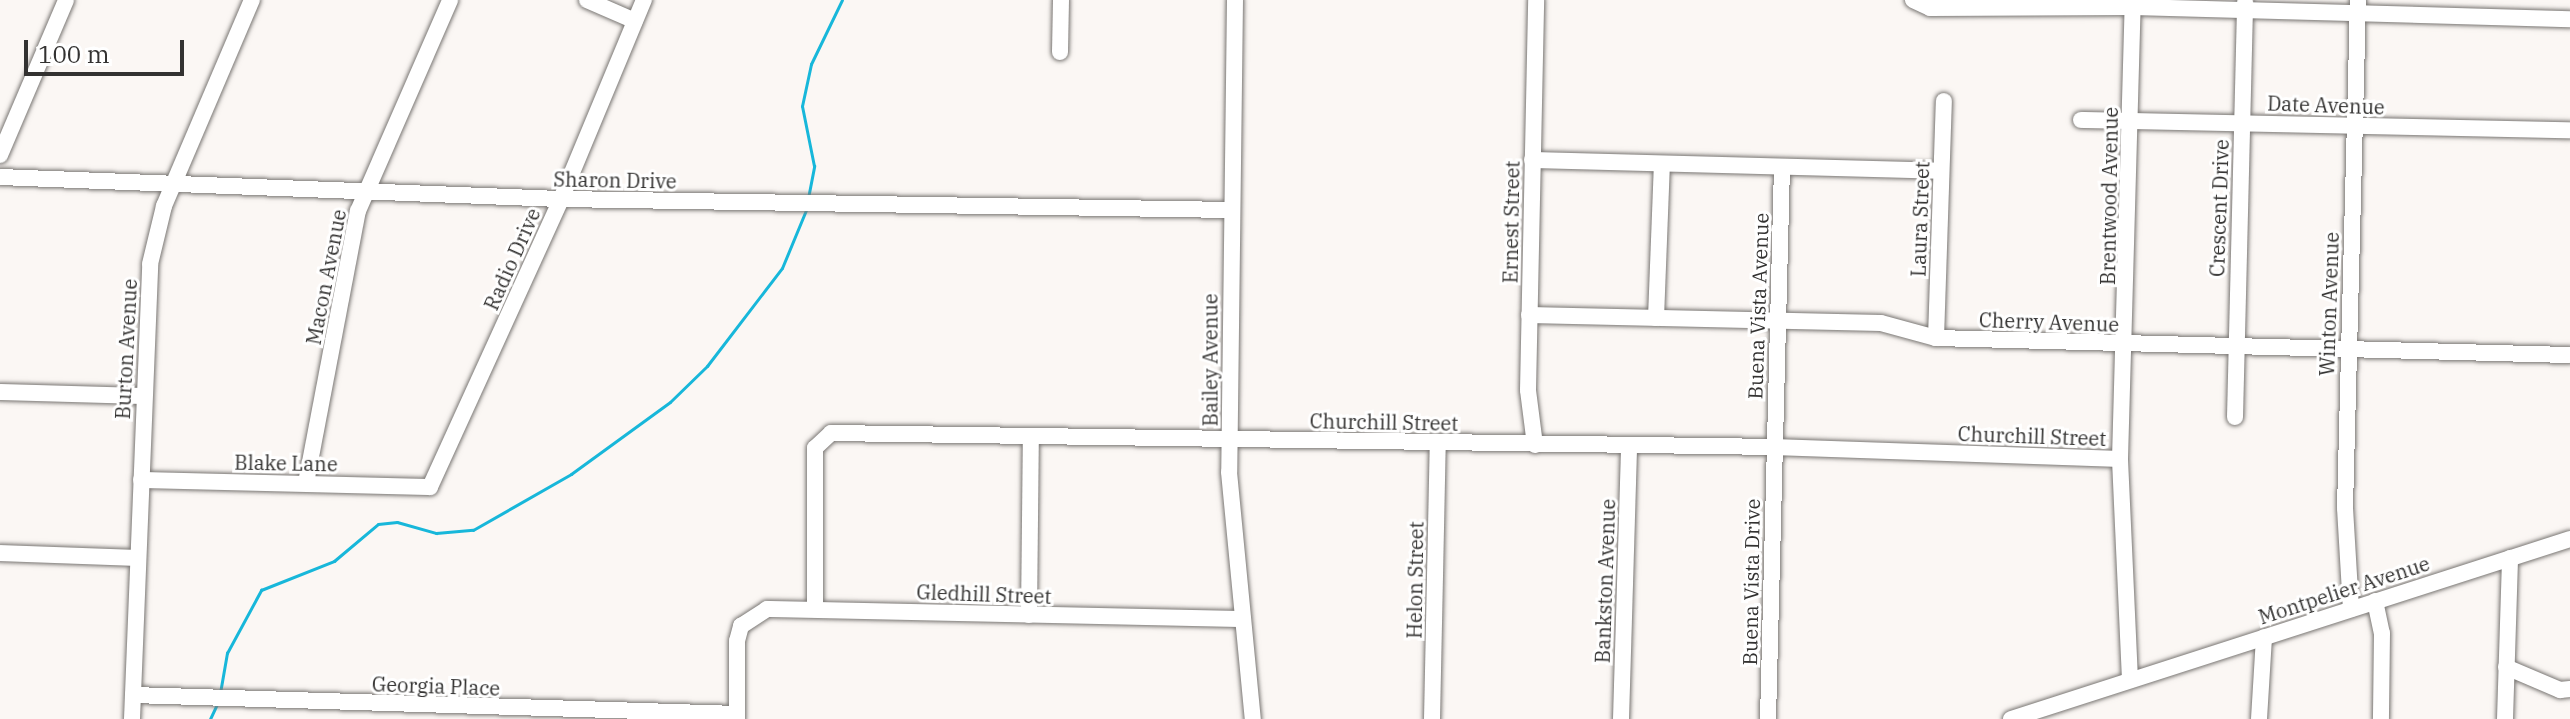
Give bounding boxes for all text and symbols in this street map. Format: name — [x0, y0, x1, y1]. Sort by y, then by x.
scale bar — [28, 24, 188, 74]
text: 100 m — [38, 38, 110, 70]
street label: Date Avenue — [2267, 91, 2385, 119]
street label: Brentwood Avenue — [2095, 107, 2123, 285]
street label: Crescent Drive — [2205, 139, 2233, 277]
street label: Ernest Street — [1498, 160, 1524, 284]
street label: Laura Street — [1906, 161, 1934, 277]
street label: Sharon Drive — [553, 167, 677, 193]
street label: Radio Drive — [479, 204, 545, 314]
street label: Macon Avenue — [301, 207, 351, 347]
street label: Buena Vista Avenue — [1743, 212, 1773, 400]
street label: Winton Avenue — [2314, 232, 2344, 376]
street label: Burton Avenue — [110, 278, 142, 420]
street label: Bailey Avenue — [1198, 294, 1222, 426]
street label: Cherry Avenue — [1979, 308, 2119, 336]
street label: Churchill Street — [1309, 409, 1459, 435]
street label: Churchill Street — [1957, 421, 2107, 451]
street label: Blake Lane — [234, 450, 338, 476]
street label: Bankston Avenue — [1590, 498, 1620, 664]
street label: Buena Vista Drive — [1738, 499, 1764, 665]
street label: Helon Street — [1402, 521, 1428, 639]
street label: Montpelier Avenue — [2255, 551, 2433, 629]
street label: Gledhill Street — [916, 580, 1052, 608]
street label: Georgia Place — [371, 672, 501, 700]

